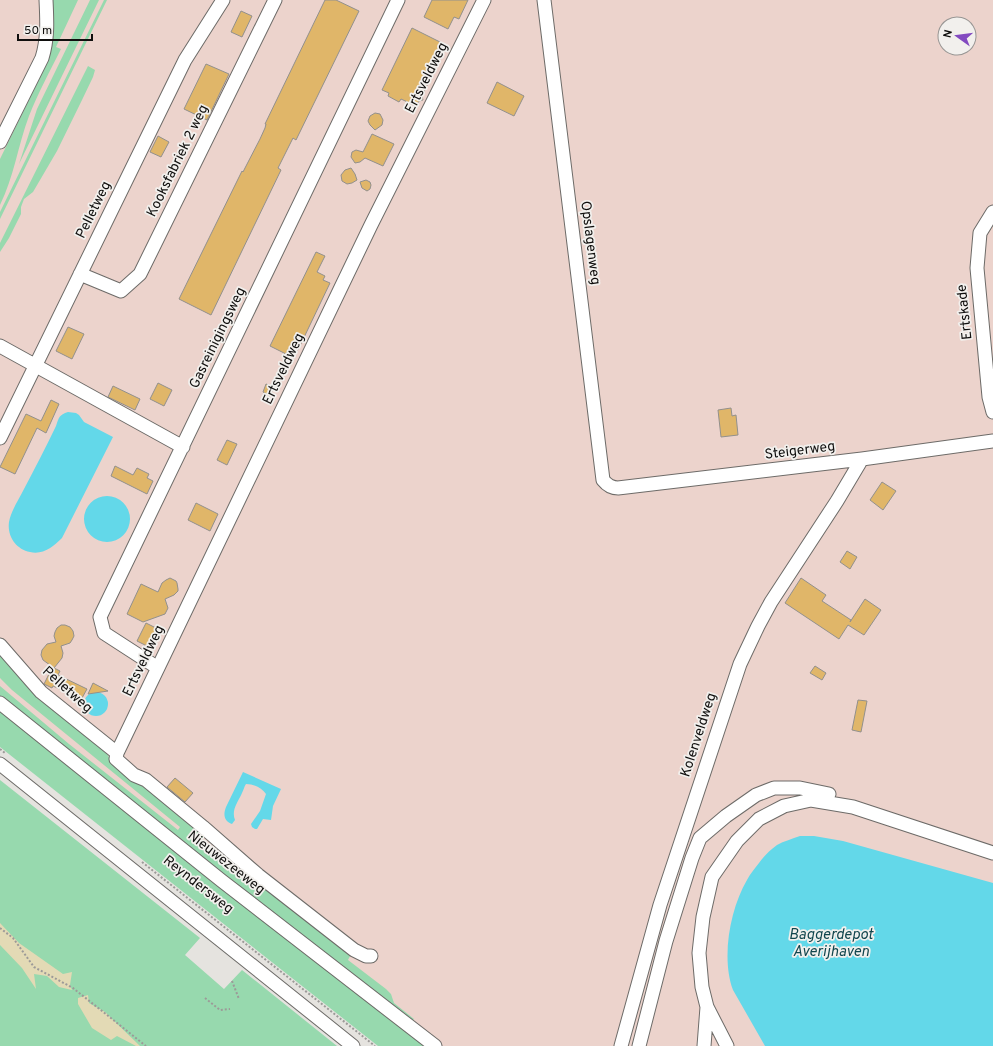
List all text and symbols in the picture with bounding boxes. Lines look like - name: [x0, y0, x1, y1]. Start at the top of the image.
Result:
- scale bar: [18, 16, 92, 42]
- north arrow: [937, 16, 977, 56]
- text: 50 m: [24, 23, 52, 39]
- text: N: [941, 28, 956, 39]
- street label: Ertsveldweg: [402, 40, 452, 116]
- street label: Kooksfabriek 2 weg: [143, 102, 213, 220]
- street label: Pelletweg: [73, 179, 115, 241]
- street label: Opslagenweg: [576, 200, 604, 286]
- street label: Ertskade: [954, 283, 976, 341]
- street label: Gasreinigingsweg: [186, 285, 250, 391]
- street label: Ertsveldweg: [259, 331, 309, 407]
- street label: Steigerweg: [764, 438, 836, 464]
- street label: Ertsveldweg: [119, 623, 169, 699]
- street label: Pelletweg: [38, 663, 96, 717]
- street label: Kolenveldweg: [677, 691, 721, 779]
- street label: Nieuwezeeweg: [184, 827, 268, 899]
- street label: Reyndersweg: [159, 852, 237, 918]
- water label: Baggerdepot Averijhaven: [789, 926, 874, 962]

